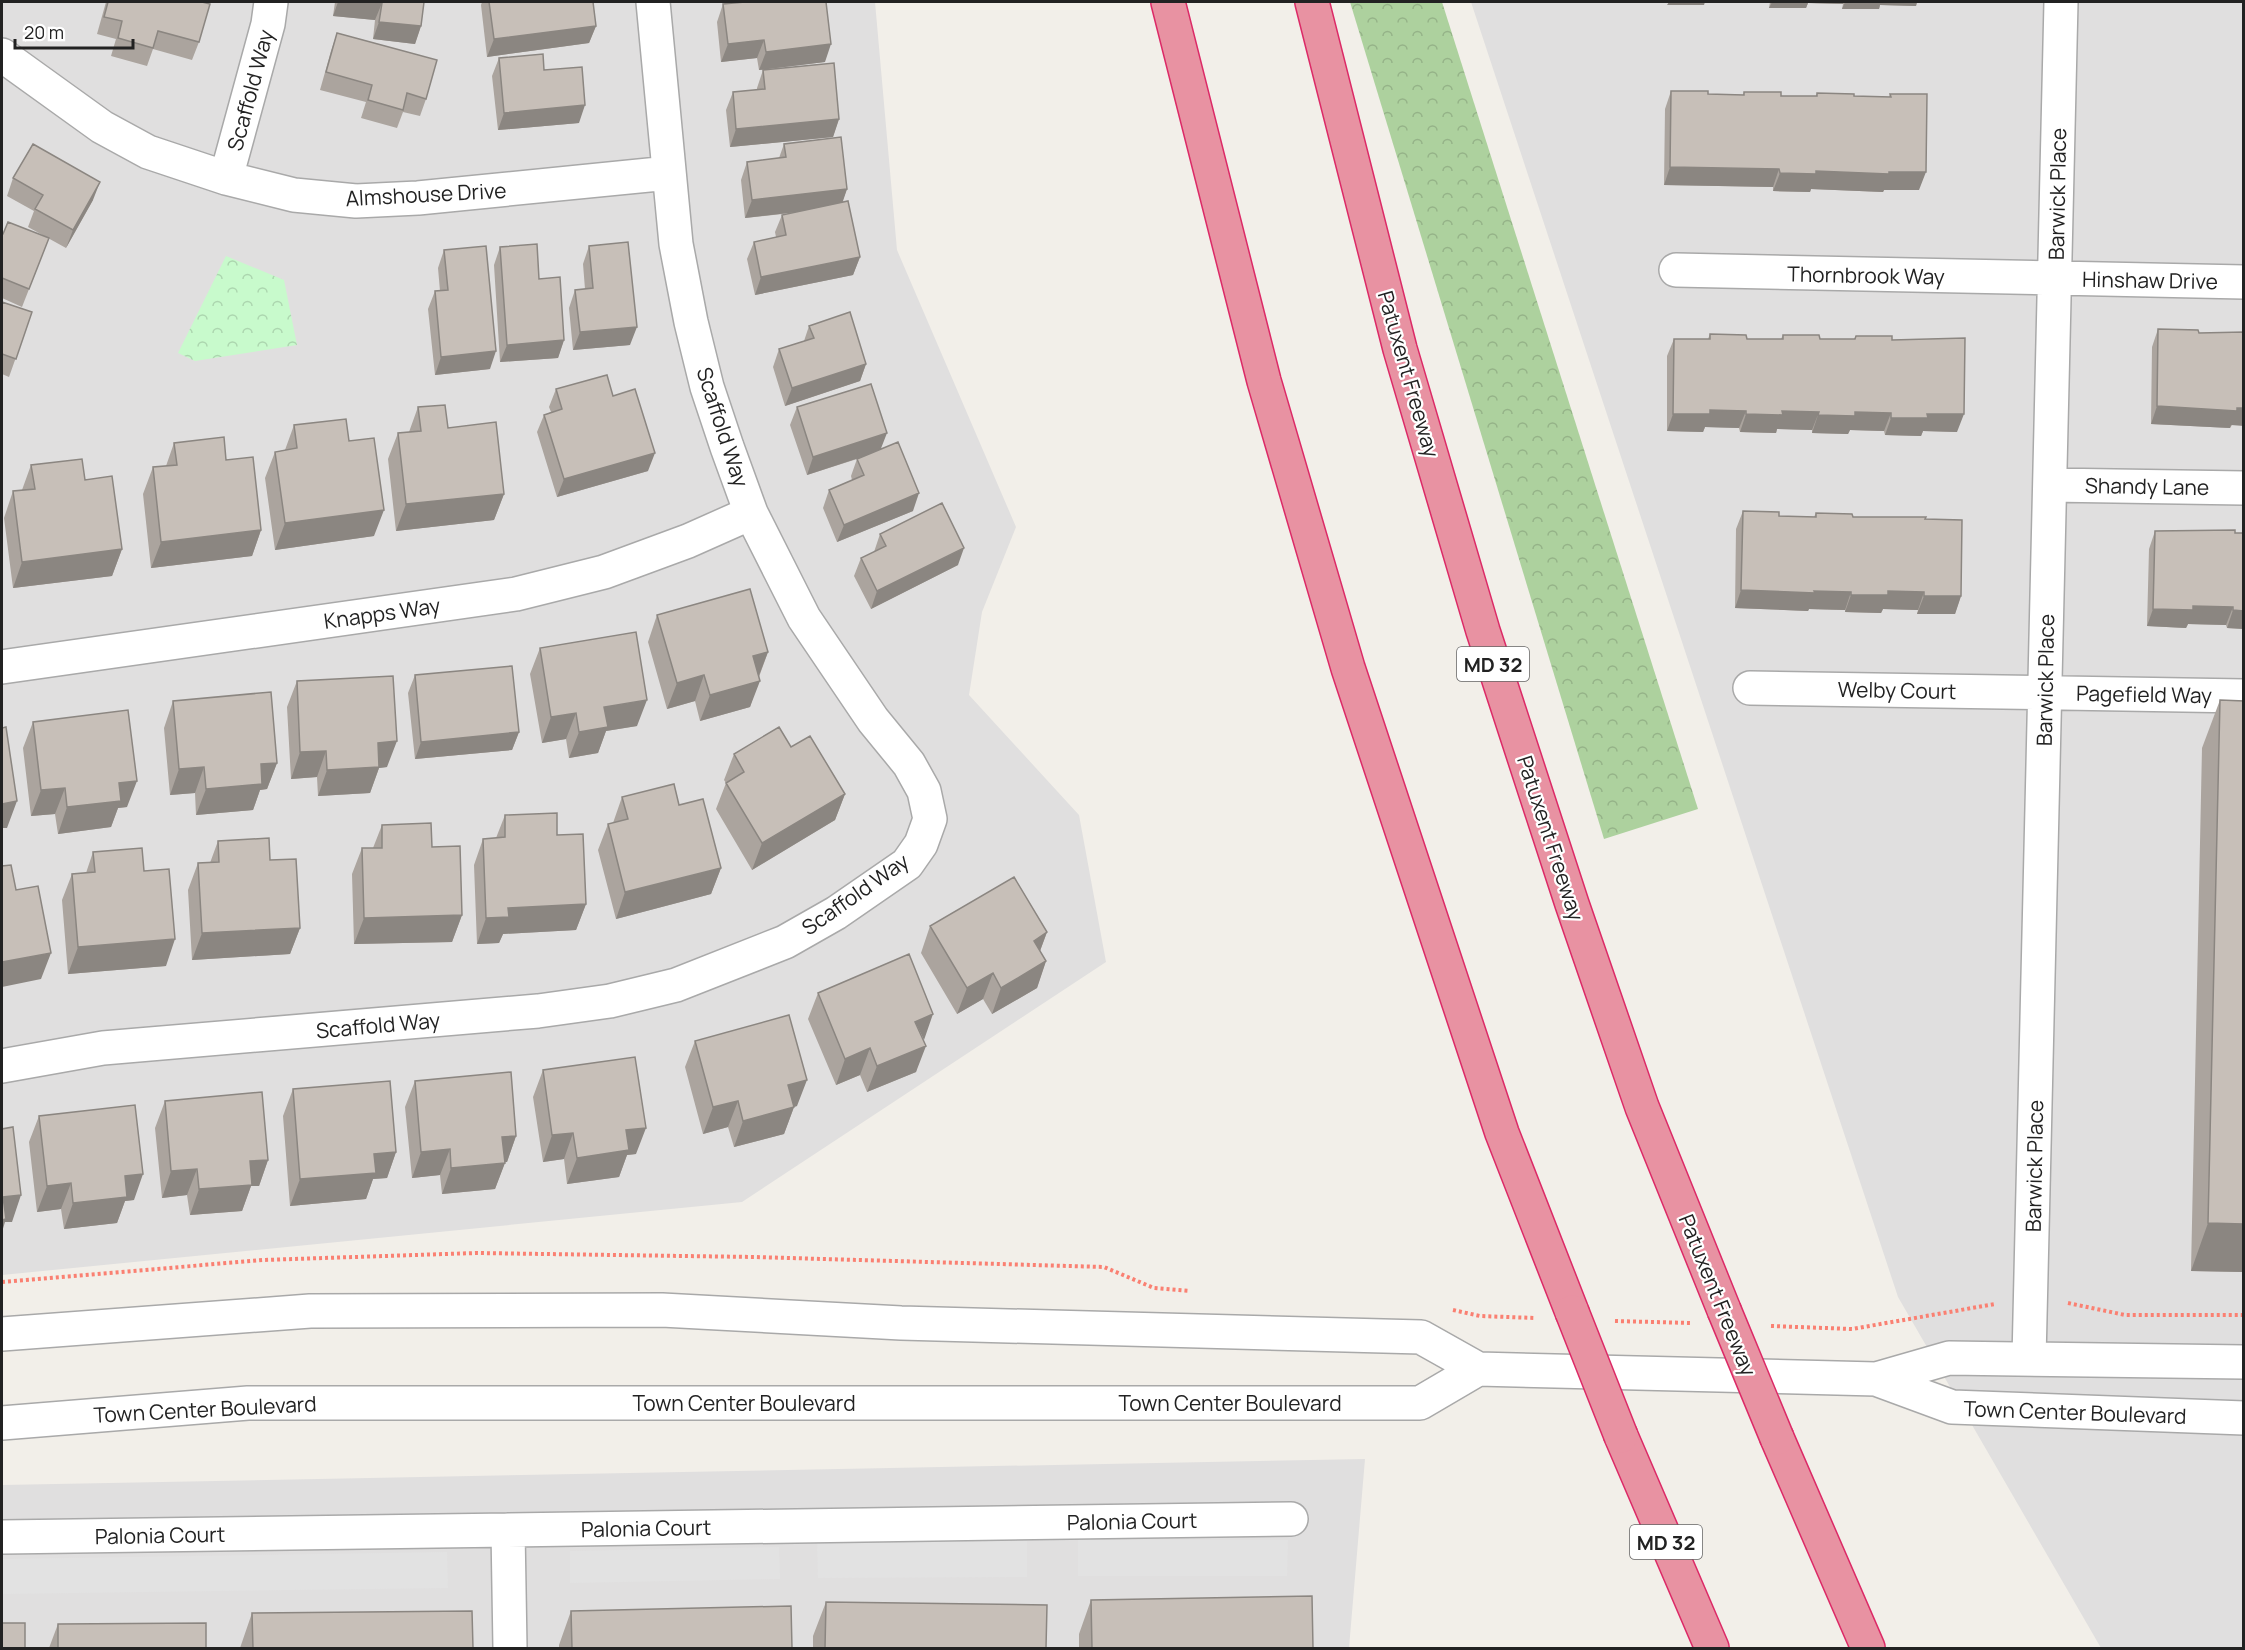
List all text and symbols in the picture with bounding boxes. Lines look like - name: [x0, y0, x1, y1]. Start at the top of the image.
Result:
- scale bar: [15, 12, 134, 50]
- text: 20 m: [24, 20, 64, 44]
- street label: Scaffold Way: [220, 26, 280, 154]
- street label: Barwick Place: [2042, 128, 2072, 260]
- street label: Almshouse Drive: [345, 176, 507, 212]
- street label: Thornbrook Way: [1787, 260, 1945, 290]
- street label: Hinshaw Drive: [2082, 265, 2218, 295]
- street label: Patuxent Freeway: [1372, 287, 1446, 461]
- street label: Scaffold Way: [690, 363, 756, 491]
- street label: Shandy Lane: [2085, 471, 2209, 501]
- street label: Knapps Way: [322, 591, 442, 635]
- street label: Barwick Place: [2030, 614, 2060, 746]
- road number: MD 32: [1457, 647, 1529, 681]
- street label: Welby Court: [1837, 675, 1957, 705]
- street label: Pagefield Way: [2076, 679, 2212, 709]
- street label: Patuxent Freeway: [1511, 752, 1591, 924]
- street label: Scaffold Way: [796, 847, 914, 941]
- street label: Scaffold Way: [315, 1006, 441, 1044]
- street label: Barwick Place: [2019, 1100, 2049, 1232]
- street label: Patuxent Freeway: [1673, 1210, 1763, 1380]
- street label: Town Center Boulevard: [93, 1389, 317, 1429]
- street label: Town Center Boulevard: [632, 1389, 856, 1417]
- street label: Town Center Boulevard: [1118, 1389, 1342, 1417]
- street label: Town Center Boulevard: [1963, 1394, 2187, 1430]
- street label: Palonia Court: [1067, 1506, 1197, 1536]
- street label: Palonia Court: [581, 1513, 711, 1543]
- street label: Palonia Court: [95, 1520, 225, 1550]
- road number: MD 32: [1630, 1525, 1702, 1559]

